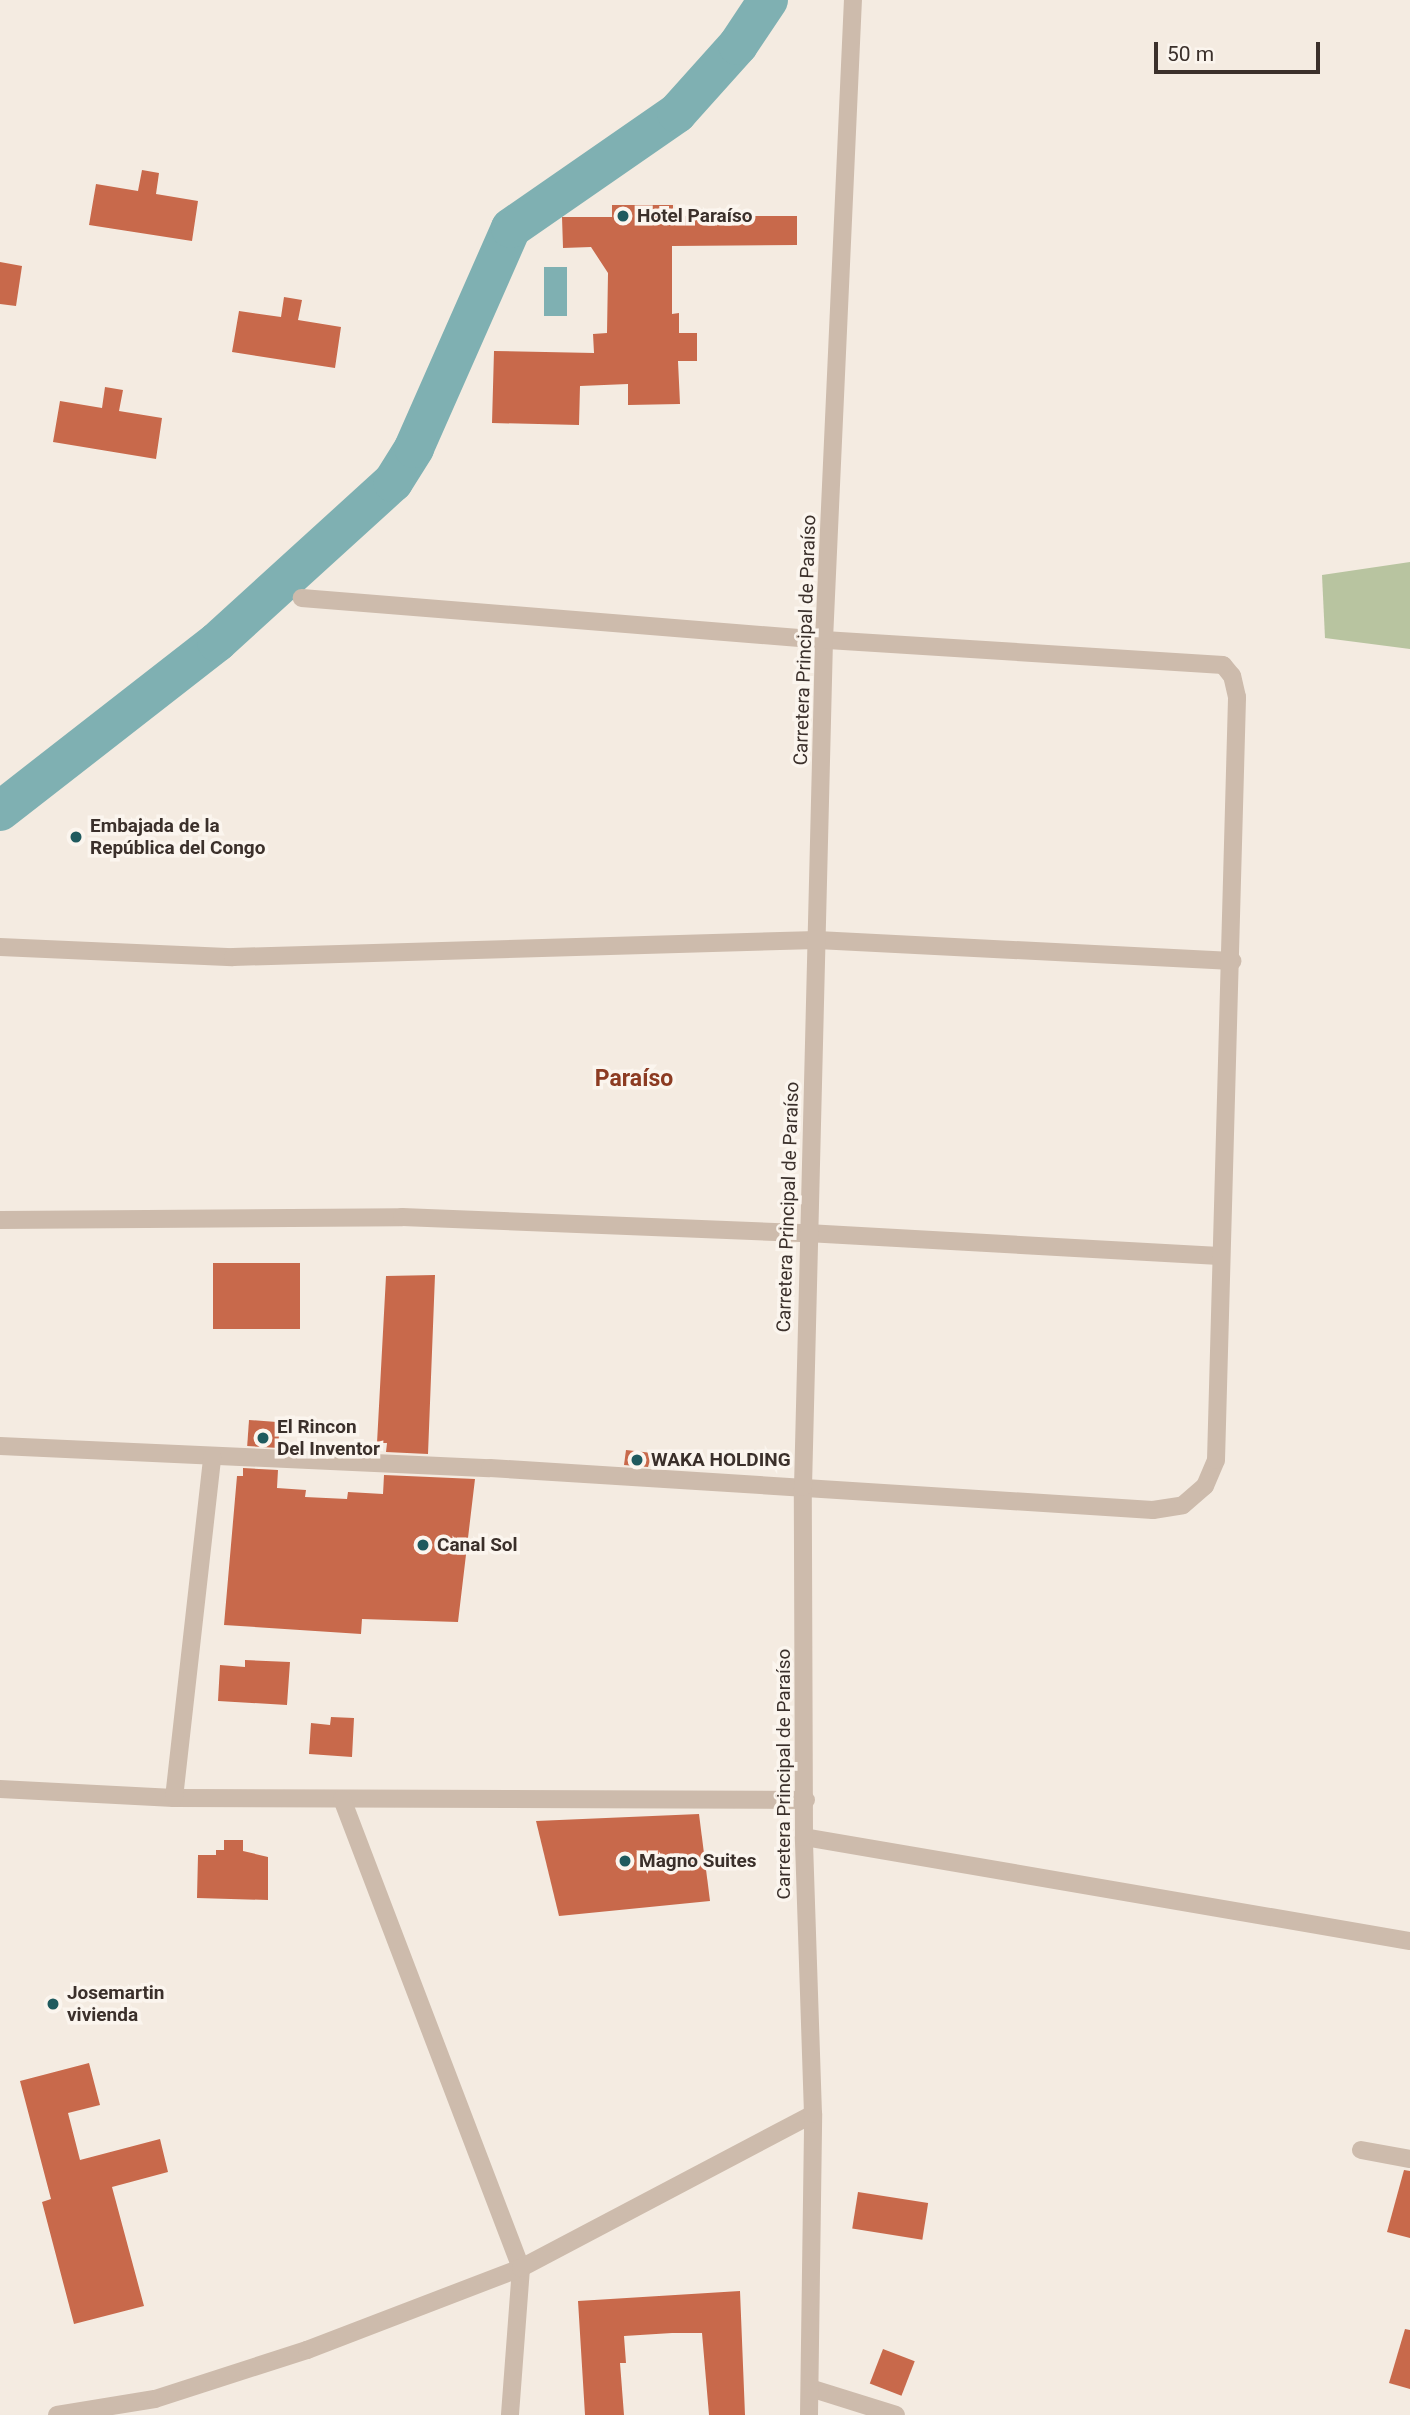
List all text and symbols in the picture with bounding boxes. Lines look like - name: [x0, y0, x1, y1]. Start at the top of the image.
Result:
- scale bar: [1158, 28, 1324, 72]
- text: 50 m: [1167, 42, 1214, 66]
- place label: Hotel Paraíso: [637, 205, 752, 227]
- marker: Hotel Paraíso: [615, 208, 631, 224]
- street label: Carretera Principal de Paraíso: [789, 514, 821, 766]
- place label: Embajada de la República del Congo: [90, 815, 265, 859]
- marker: Embajada de la República del Congo: [68, 829, 84, 845]
- district label: Paraíso: [595, 1065, 673, 1093]
- street label: Carretera Principal de Paraíso: [772, 1081, 804, 1333]
- place label: El Rincon Del Inventor: [277, 1416, 380, 1460]
- marker: El Rincon Del Inventor: [255, 1430, 271, 1446]
- place label: WAKA HOLDING: [651, 1449, 791, 1471]
- marker: WAKA HOLDING: [629, 1452, 645, 1468]
- place label: Canal Sol: [437, 1534, 518, 1556]
- marker: Canal Sol: [415, 1537, 431, 1553]
- street label: Carretera Principal de Paraíso: [773, 1649, 795, 1899]
- place label: Magno Suites: [639, 1850, 757, 1872]
- marker: Magno Suites: [617, 1853, 633, 1869]
- place label: Josemartin vivienda: [67, 1982, 165, 2026]
- marker: Josemartin vivienda: [45, 1996, 61, 2012]

